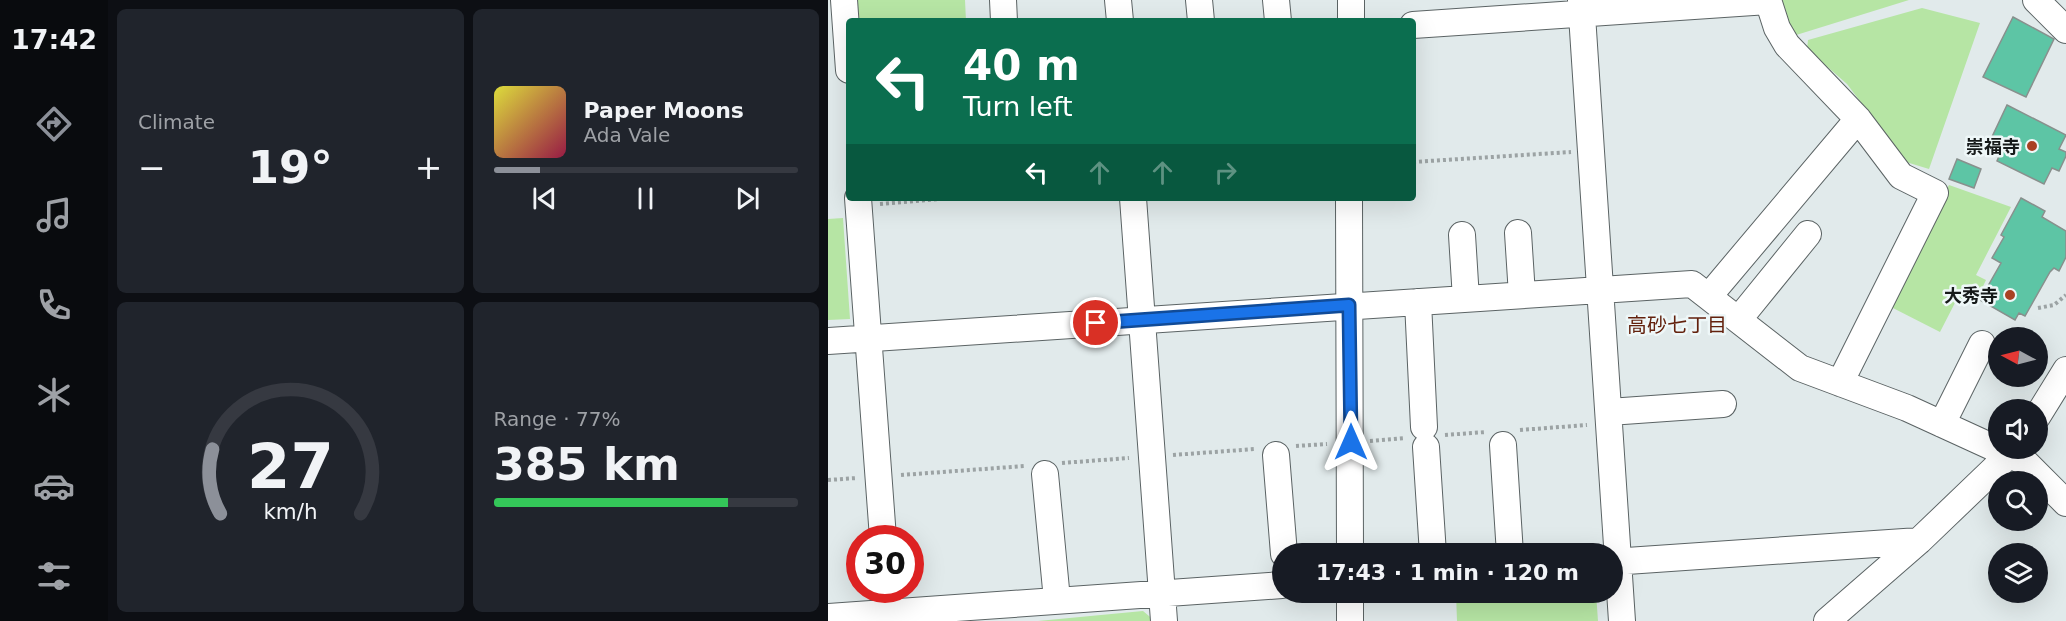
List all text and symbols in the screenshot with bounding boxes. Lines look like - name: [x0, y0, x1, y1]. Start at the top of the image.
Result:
- text: 17:42: [11, 24, 97, 55]
- text: 40 m: [963, 41, 1080, 90]
- icon: left: [864, 42, 942, 120]
- text: Turn left: [963, 91, 1073, 122]
- text: Paper Moons: [584, 98, 744, 123]
- icon: directions: [33, 103, 75, 145]
- text: Climate: [138, 110, 215, 134]
- text: Ada Vale: [584, 123, 670, 147]
- place label: 崇福寺: [1966, 136, 2020, 157]
- marker: 崇福寺: [2025, 139, 2039, 153]
- text: 19°: [248, 141, 333, 194]
- text: −: [138, 148, 166, 187]
- text: +: [415, 148, 443, 187]
- icon: left: [1020, 156, 1053, 189]
- icon: ahead: [1083, 156, 1116, 189]
- icon: ahead: [1146, 156, 1179, 189]
- icon: right: [1209, 156, 1242, 189]
- icon: previous: [528, 182, 561, 215]
- icon: pause: [629, 182, 662, 215]
- icon: next: [731, 182, 764, 215]
- icon: music: [33, 194, 75, 236]
- icon: phone: [33, 284, 75, 326]
- place label: 大秀寺: [1944, 285, 1998, 306]
- marker: 大秀寺: [2003, 288, 2017, 302]
- pin: [1070, 297, 1121, 348]
- icon: arrive: [1079, 306, 1112, 339]
- district label: 高砂七丁目: [1627, 313, 1727, 337]
- north arrow: [1988, 327, 2048, 387]
- map controls: [1988, 327, 2048, 603]
- icon: climate: [33, 374, 75, 416]
- button: sound: [1988, 399, 2048, 459]
- text: Range · 77%: [494, 407, 620, 431]
- position arrow: [1319, 410, 1383, 474]
- text: 27: [247, 430, 334, 503]
- text: 385 km: [494, 438, 680, 491]
- icon: car: [33, 465, 75, 507]
- button: search: [1988, 471, 2048, 531]
- text: km/h: [263, 499, 317, 524]
- speed limit sign: 30: [846, 525, 924, 603]
- button: layers: [1988, 543, 2048, 603]
- icon: filters: [33, 555, 75, 597]
- text: 17:43 · 1 min · 120 m: [1316, 560, 1579, 585]

